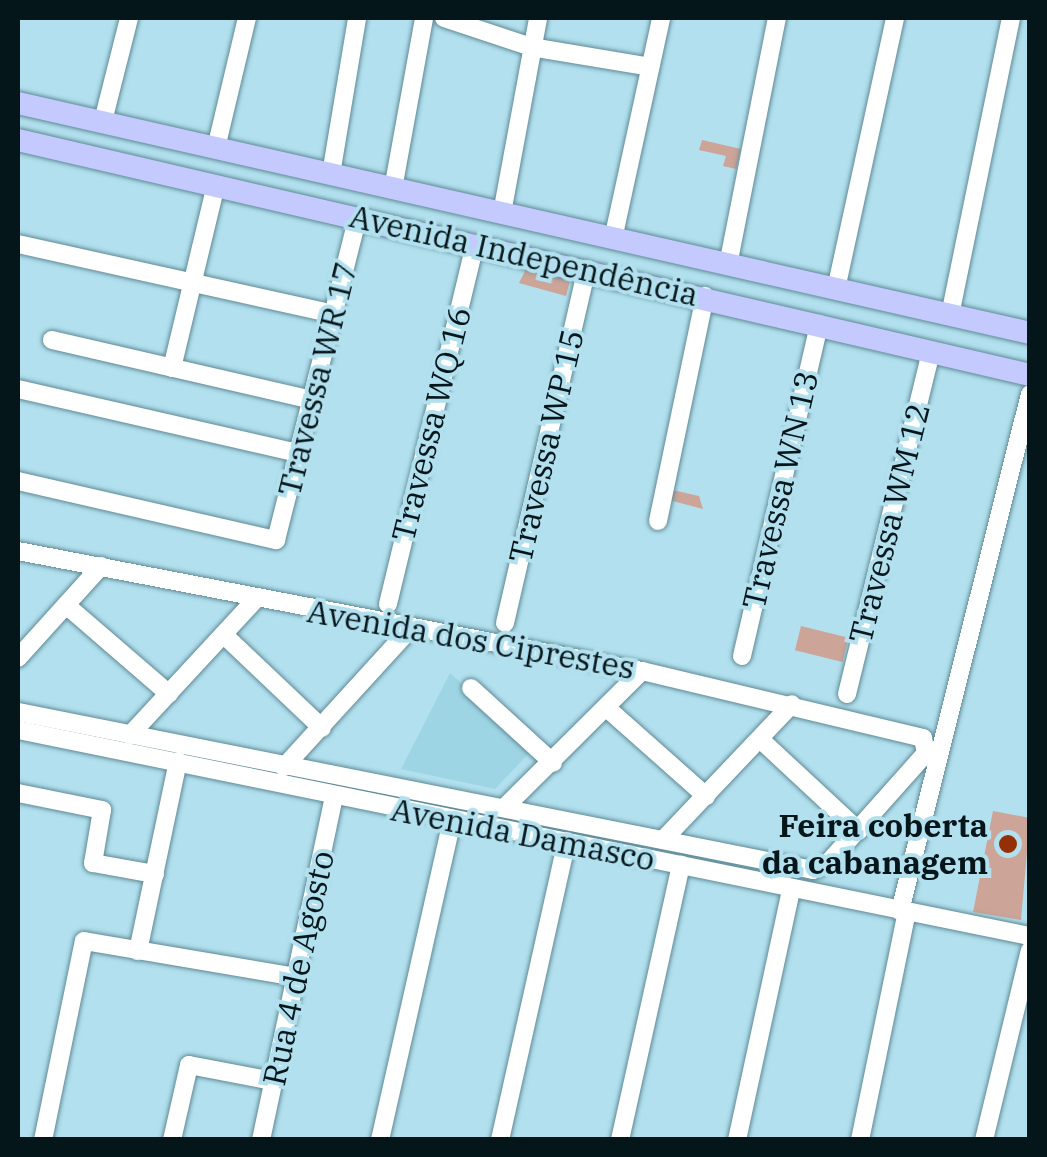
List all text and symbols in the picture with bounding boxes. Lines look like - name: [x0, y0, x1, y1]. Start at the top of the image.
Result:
- street label: Avenida Independência: [346, 196, 702, 314]
- street label: Travessa WR 17: [269, 258, 365, 500]
- street label: Travessa WQ 16: [383, 303, 479, 545]
- street label: Travessa WP 15: [500, 326, 592, 566]
- street label: Travessa WN 13: [734, 367, 826, 613]
- street label: Travessa WM 12: [841, 399, 937, 647]
- street label: Avenida dos Ciprestes: [304, 591, 638, 687]
- street label: Avenida Damasco: [388, 790, 658, 878]
- place label: Feira coberta da cabanagem: [762, 807, 988, 882]
- marker: Feira coberta da cabanagem: [997, 833, 1019, 855]
- street label: Rua 4 de Agosto: [254, 847, 342, 1089]

